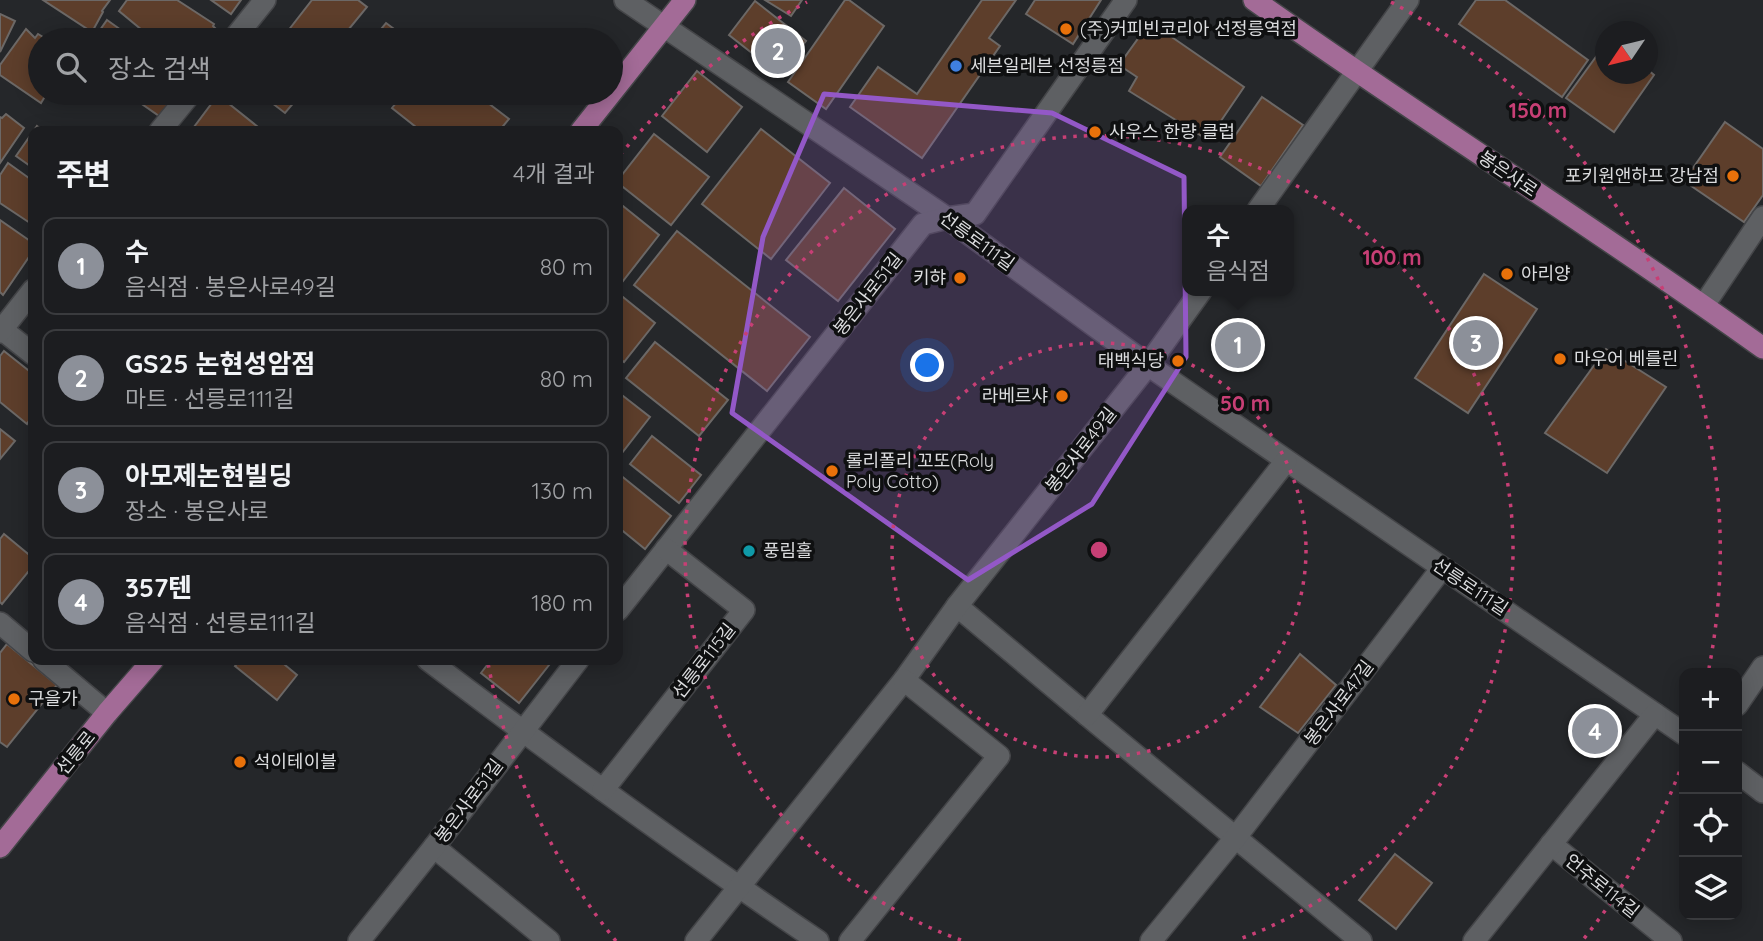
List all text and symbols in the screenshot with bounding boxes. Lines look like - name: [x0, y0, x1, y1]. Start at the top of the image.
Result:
- place label: (주)커피빈코리아 선정릉역점: [1080, 17, 1297, 40]
- marker: (주)커피빈코리아 선정릉역점: [1058, 21, 1074, 37]
- north arrow: [1595, 21, 1658, 84]
- pin: 2: [755, 25, 801, 77]
- search box: [28, 28, 623, 105]
- icon: search: [52, 48, 90, 86]
- text: 장소 검색: [108, 52, 211, 85]
- place label: 세븐일레븐 선정릉점: [970, 54, 1124, 77]
- marker: 세븐일레븐 선정릉점: [948, 58, 964, 74]
- text: 150 m: [1509, 97, 1567, 123]
- place label: 사우스 한량 클럽: [1109, 120, 1235, 143]
- marker: 사우스 한량 클럽: [1087, 124, 1103, 140]
- street label: 봉은사로: [1474, 146, 1542, 202]
- text: 주변: [56, 155, 111, 193]
- text: 4개 결과: [513, 159, 595, 188]
- place label: 포키원앤하프 강남점: [1565, 164, 1719, 187]
- marker: 포키원앤하프 강남점: [1725, 168, 1741, 184]
- popup: [1182, 205, 1294, 296]
- street label: 선릉로111길: [936, 206, 1019, 275]
- text: 수: [1206, 219, 1230, 252]
- text: 수: [125, 235, 149, 268]
- text: 100 m: [1362, 244, 1422, 270]
- street label: 봉은사로51길: [828, 247, 907, 340]
- text: 1: [77, 252, 85, 281]
- text: 80 m: [540, 252, 593, 281]
- text: 음식점: [1206, 256, 1270, 285]
- place label: 아리양: [1521, 262, 1571, 285]
- place label: 키햐: [913, 266, 946, 289]
- marker: 아리양: [1499, 266, 1515, 282]
- marker: 키햐: [952, 270, 968, 286]
- text: 음식점 · 봉은사로49길: [125, 272, 336, 301]
- pin: 3: [1453, 317, 1499, 369]
- pin: 1: [1215, 319, 1261, 371]
- text: GS25 논현성암점: [125, 347, 315, 380]
- place label: 마우어 베를린: [1574, 347, 1678, 370]
- your location: [910, 348, 944, 382]
- place label: 태백식당: [1098, 349, 1164, 372]
- marker: 마우어 베를린: [1552, 351, 1568, 367]
- marker: 태백식당: [1170, 353, 1186, 369]
- text: 2: [74, 364, 88, 393]
- text: 80 m: [540, 364, 593, 393]
- text: 마트 · 선릉로111길: [125, 384, 295, 413]
- place label: 라베르샤: [982, 384, 1048, 407]
- marker: 라베르샤: [1054, 388, 1070, 404]
- text: 50 m: [1220, 390, 1270, 416]
- street label: 봉은사로49길: [1040, 402, 1121, 497]
- place label: 롤리폴리 꼬또(Roly Poly Cotto): [846, 449, 994, 493]
- text: 아모제논현빌딩: [125, 459, 292, 492]
- marker: 롤리폴리 꼬또(Roly Poly Cotto): [824, 463, 840, 479]
- text: 3: [75, 476, 87, 505]
- text: 130 m: [531, 476, 593, 505]
- text: 장소 · 봉은사로: [125, 496, 269, 525]
- centre of rings: [1087, 538, 1111, 562]
- place label: 풍림홀: [763, 539, 813, 562]
- marker: 풍림홀: [741, 543, 757, 559]
- street label: 선릉로111길: [1428, 553, 1512, 620]
- text: 357텐: [125, 571, 192, 604]
- text: 4: [74, 588, 88, 617]
- text: 180 m: [531, 588, 593, 617]
- text: 음식점 · 선릉로111길: [125, 608, 316, 637]
- street label: 선릉로115길: [667, 618, 740, 703]
- street label: 봉은사로47길: [1299, 655, 1378, 750]
- map controls: [1679, 668, 1742, 920]
- button: +: [1679, 668, 1742, 731]
- place label: 구을가: [28, 687, 78, 710]
- marker: 구을가: [6, 691, 22, 707]
- pin: 4: [1572, 705, 1618, 757]
- street label: 선릉로: [51, 726, 100, 779]
- button: −: [1679, 731, 1742, 794]
- place label: 석이테이블: [254, 750, 337, 773]
- marker: 석이테이블: [232, 754, 248, 770]
- street label: 봉은사로51길: [430, 754, 508, 847]
- button: locate: [1679, 794, 1742, 857]
- street label: 언주로114길: [1561, 849, 1644, 922]
- button: layers: [1679, 857, 1742, 920]

